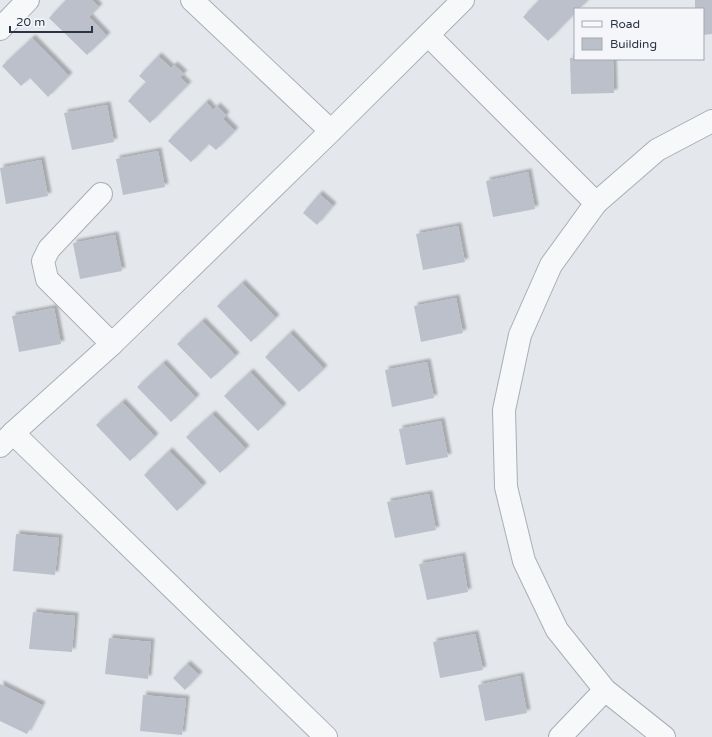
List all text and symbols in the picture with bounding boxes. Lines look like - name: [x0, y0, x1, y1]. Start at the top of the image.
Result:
- scale bar: [10, 8, 92, 34]
- legend: [574, 8, 704, 60]
- text: 20 m: [16, 15, 45, 29]
- text: Road: [610, 17, 640, 31]
- text: Building: [610, 37, 657, 51]

